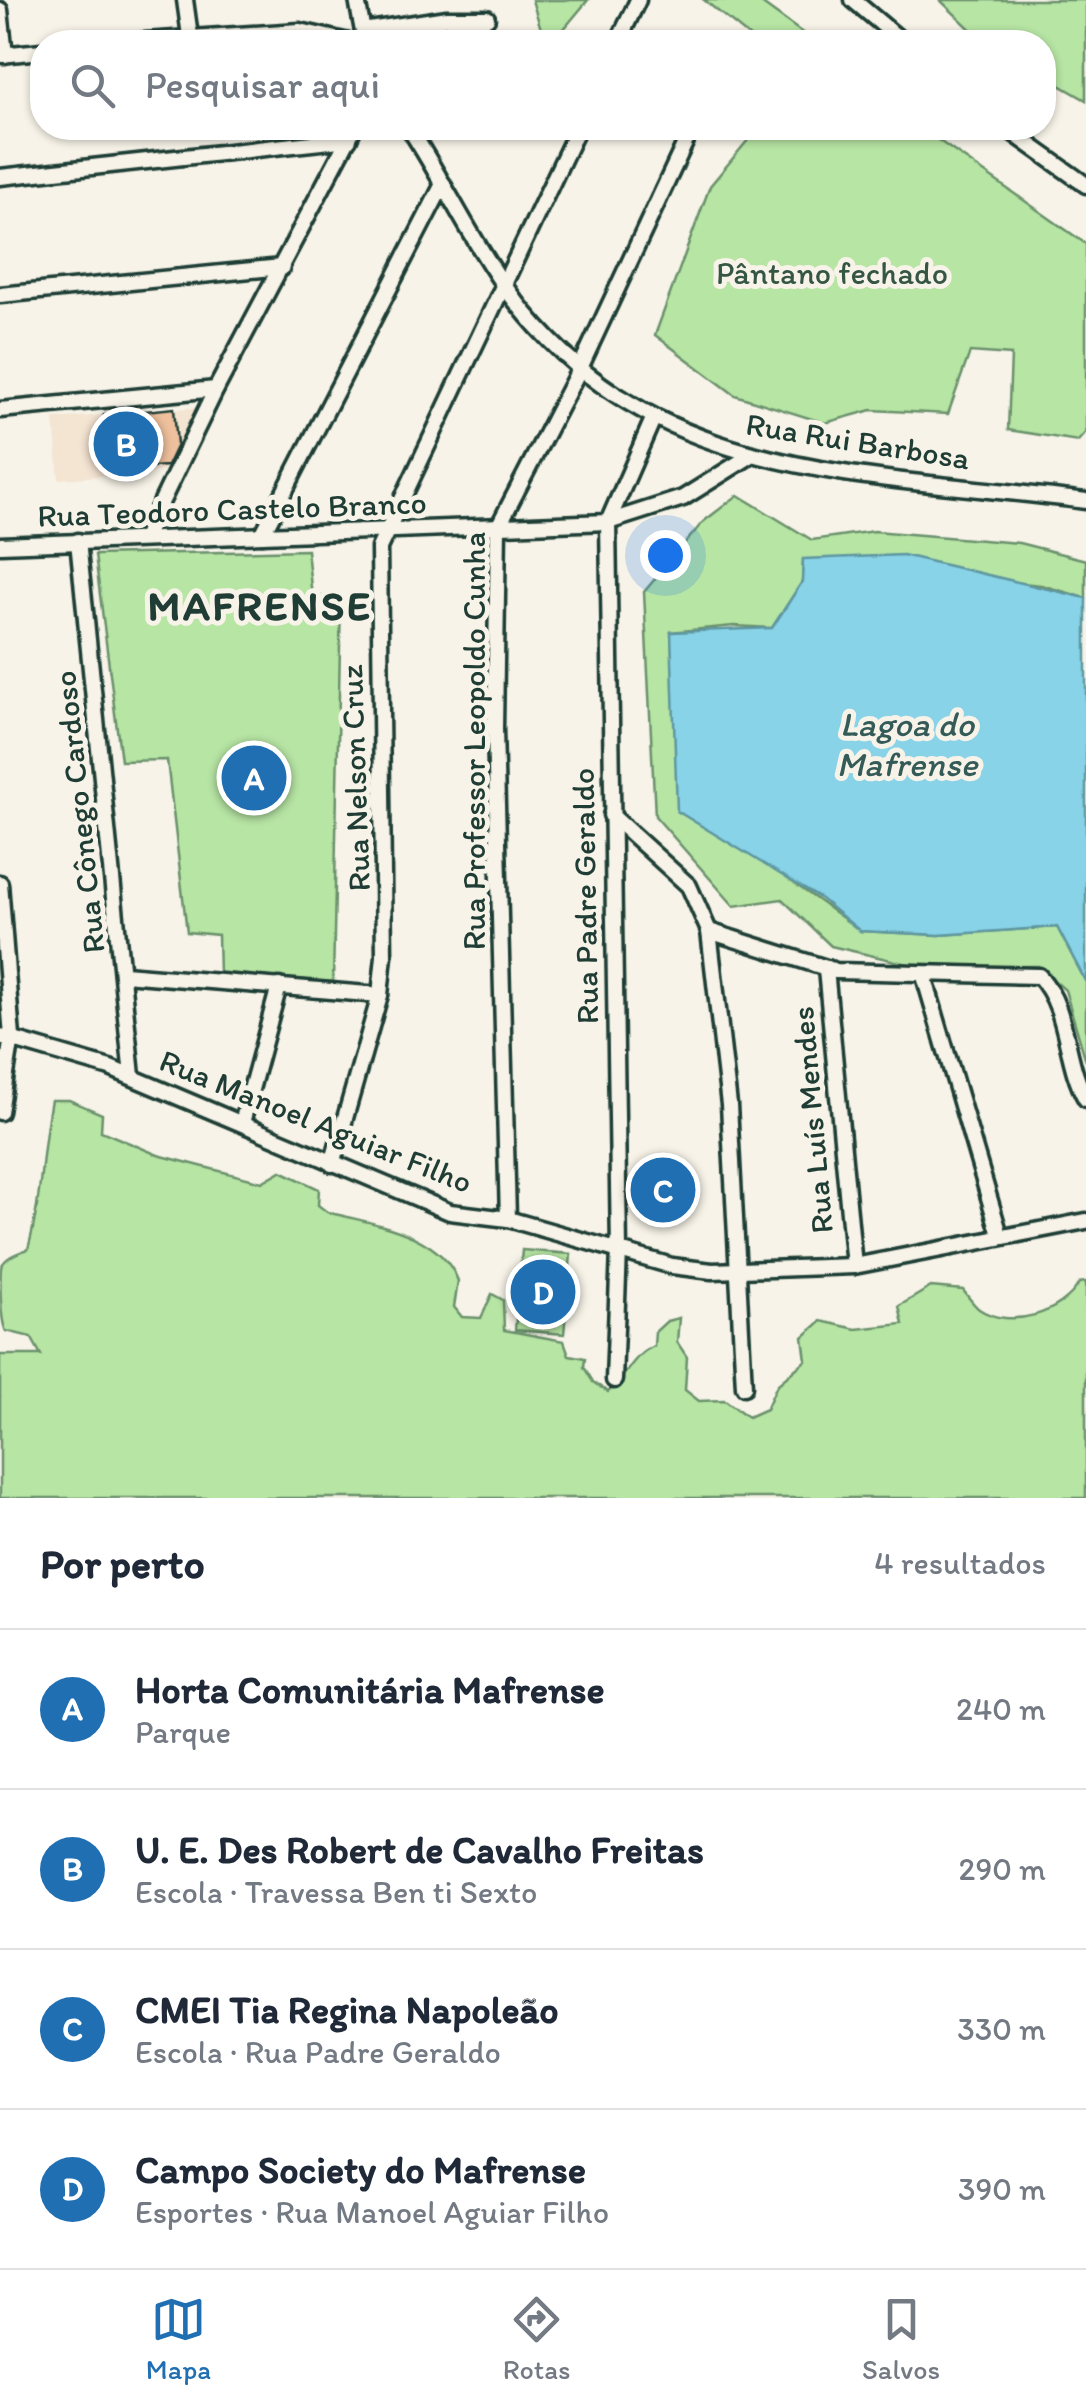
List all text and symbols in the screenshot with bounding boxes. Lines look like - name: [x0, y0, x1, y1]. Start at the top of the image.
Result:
- search box: [30, 30, 1056, 140]
- icon: search: [65, 58, 120, 113]
- text: Pesquisar aqui: [145, 62, 380, 108]
- park label: Pântano fechado: [716, 254, 948, 292]
- street label: Rua Rui Barbosa: [743, 405, 973, 478]
- pin: B: [94, 406, 158, 482]
- street label: Rua Teodoro Castelo Branco: [37, 483, 427, 535]
- your location: [640, 530, 691, 581]
- street label: Rua Professor Leopoldo Cunha: [455, 531, 493, 950]
- district label: MAFRENSE: [147, 580, 373, 631]
- street label: Rua Nelson Cruz: [332, 663, 378, 892]
- street label: Rua Cônego Cardoso: [45, 669, 113, 955]
- water label: Lagoa do Mafrense: [837, 703, 979, 785]
- pin: A: [222, 740, 286, 816]
- street label: Rua Padre Geraldo: [564, 768, 606, 1024]
- street label: Rua Luís Mendes: [783, 1005, 841, 1235]
- street label: Rua Manoel Aguiar Filho: [154, 1041, 478, 1201]
- pin: C: [630, 1152, 696, 1228]
- pin: D: [510, 1254, 576, 1330]
- text: Por perto: [40, 1538, 205, 1589]
- text: 4 resultados: [874, 1544, 1046, 1582]
- text: Horta Comunitária Mafrense: [135, 1667, 605, 1713]
- text: A: [62, 1690, 83, 1728]
- text: 240 m: [956, 1690, 1046, 1728]
- text: Parque: [135, 1713, 231, 1751]
- text: U. E. Des Robert de Cavalho Freitas: [135, 1827, 704, 1873]
- text: B: [62, 1850, 83, 1888]
- text: 290 m: [959, 1850, 1046, 1888]
- text: Escola · Travessa Ben ti Sexto: [135, 1873, 537, 1911]
- text: CMEI Tia Regina Napoleão: [135, 1987, 559, 2033]
- text: C: [62, 2010, 83, 2048]
- text: 330 m: [957, 2010, 1046, 2048]
- text: Escola · Rua Padre Geraldo: [135, 2033, 501, 2071]
- text: Campo Society do Mafrense: [135, 2147, 586, 2193]
- text: D: [62, 2170, 83, 2208]
- text: 390 m: [958, 2170, 1046, 2208]
- text: Esportes · Rua Manoel Aguiar Filho: [135, 2193, 609, 2231]
- tab: Mapa: [146, 2292, 211, 2386]
- tab: Rotas: [503, 2292, 570, 2386]
- tab: Salvos: [862, 2292, 940, 2386]

